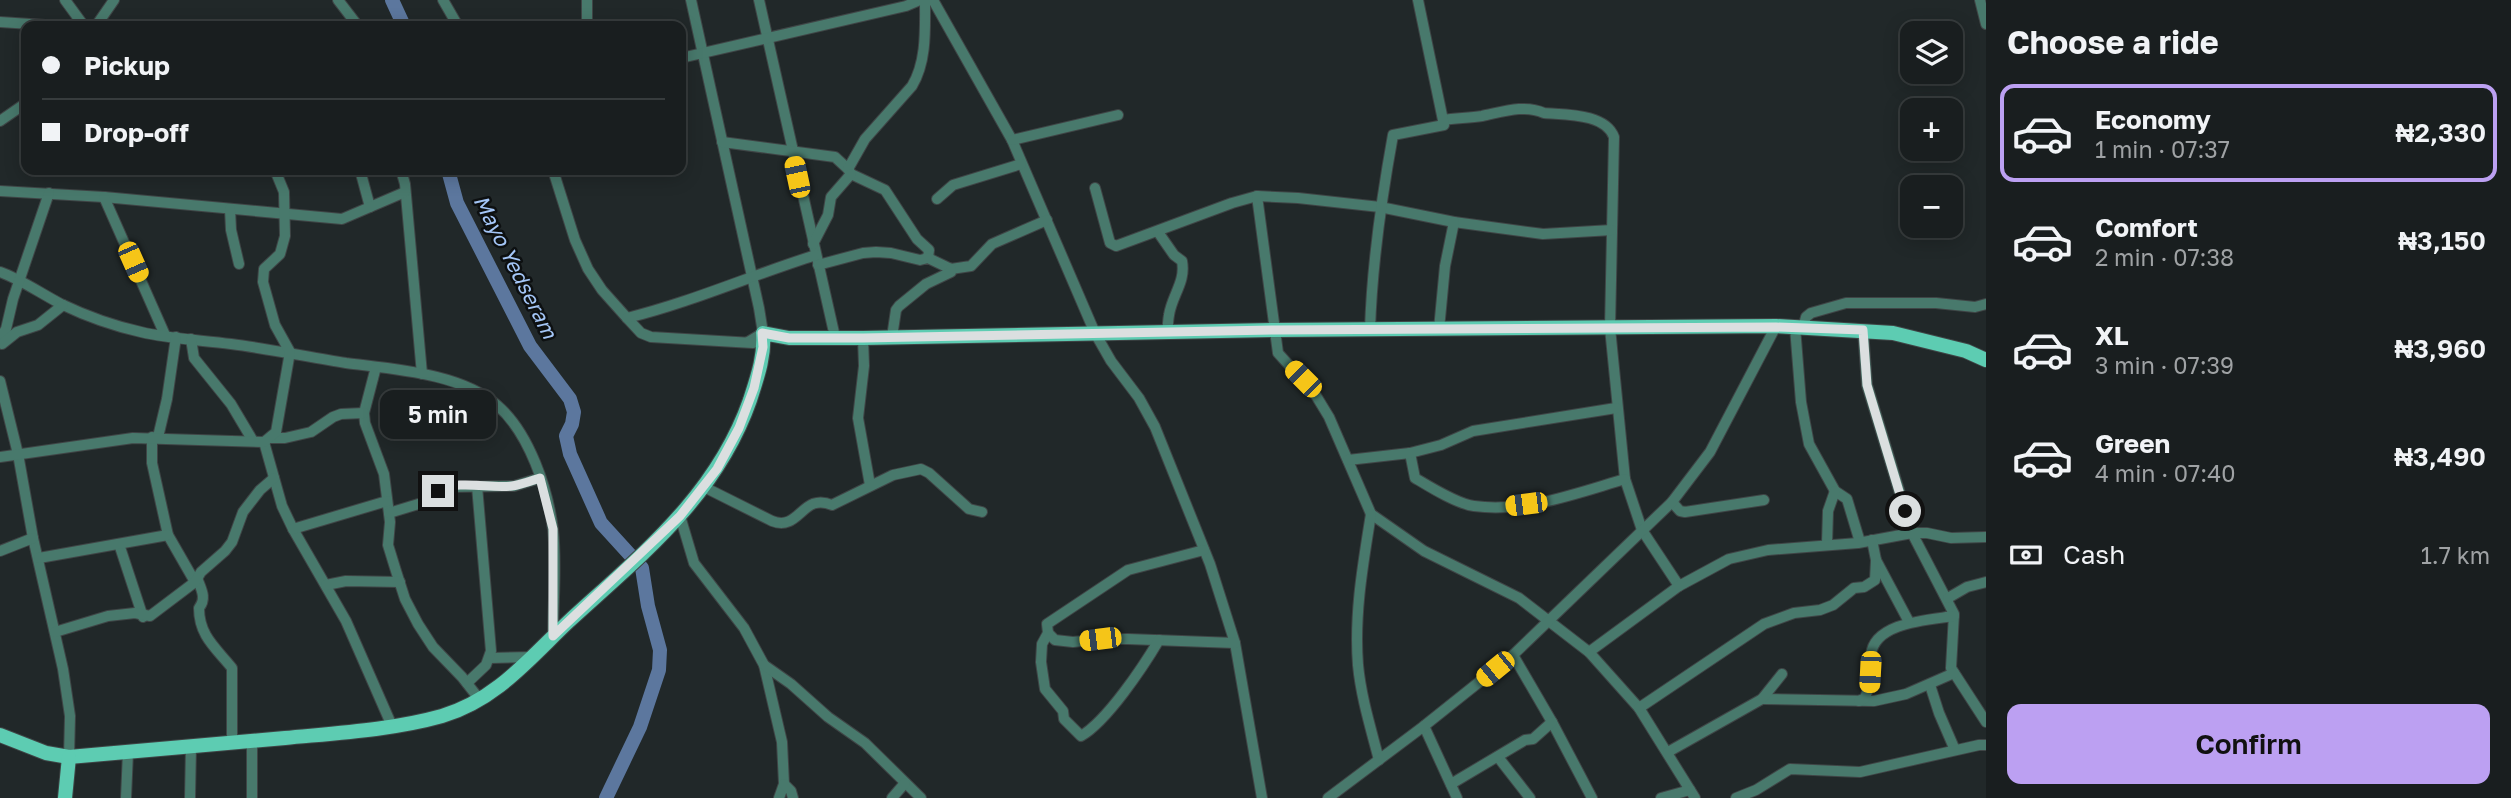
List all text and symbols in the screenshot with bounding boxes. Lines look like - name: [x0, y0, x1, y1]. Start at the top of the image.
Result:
- map controls: [1900, 21, 1963, 238]
- button: layers: [1900, 21, 1963, 84]
- text: Choose a ride: [2007, 23, 2219, 61]
- text: Pickup: [84, 50, 170, 81]
- button: +: [1900, 98, 1963, 161]
- icon: car: [2011, 102, 2074, 165]
- text: Economy: [2095, 104, 2211, 135]
- text: Drop-off: [84, 117, 189, 148]
- text: ₦2,330: [2396, 117, 2486, 148]
- text: 1 min · 07:37: [2095, 135, 2230, 163]
- car: [783, 154, 812, 200]
- button: −: [1900, 175, 1963, 238]
- water label: Mayo Yedseram: [469, 191, 564, 344]
- icon: car: [2011, 210, 2074, 273]
- text: Comfort: [2095, 212, 2198, 243]
- text: ₦3,150: [2398, 225, 2486, 256]
- car: [115, 239, 152, 285]
- text: 2 min · 07:38: [2095, 243, 2234, 271]
- icon: car: [2011, 318, 2074, 381]
- text: XL: [2095, 320, 2129, 351]
- text: ₦3,960: [2394, 333, 2486, 364]
- text: 3 min · 07:39: [2095, 351, 2234, 379]
- car: [1281, 357, 1326, 401]
- callout: 5 min: [380, 390, 496, 438]
- text: 5 min: [408, 400, 468, 428]
- icon: car: [2011, 426, 2074, 489]
- text: Green: [2095, 428, 2170, 459]
- text: ₦3,490: [2394, 441, 2486, 472]
- text: 4 min · 07:40: [2095, 459, 2235, 487]
- route end: [422, 475, 454, 507]
- car: [1504, 491, 1549, 517]
- route start: [1889, 495, 1921, 527]
- icon: cash: [2007, 536, 2045, 574]
- text: Cash: [2063, 539, 2125, 570]
- text: 1.7 km: [2421, 541, 2490, 569]
- car: [1078, 626, 1123, 652]
- car: [1473, 648, 1518, 690]
- car: [1859, 650, 1882, 694]
- button: Confirm: [2007, 704, 2490, 784]

